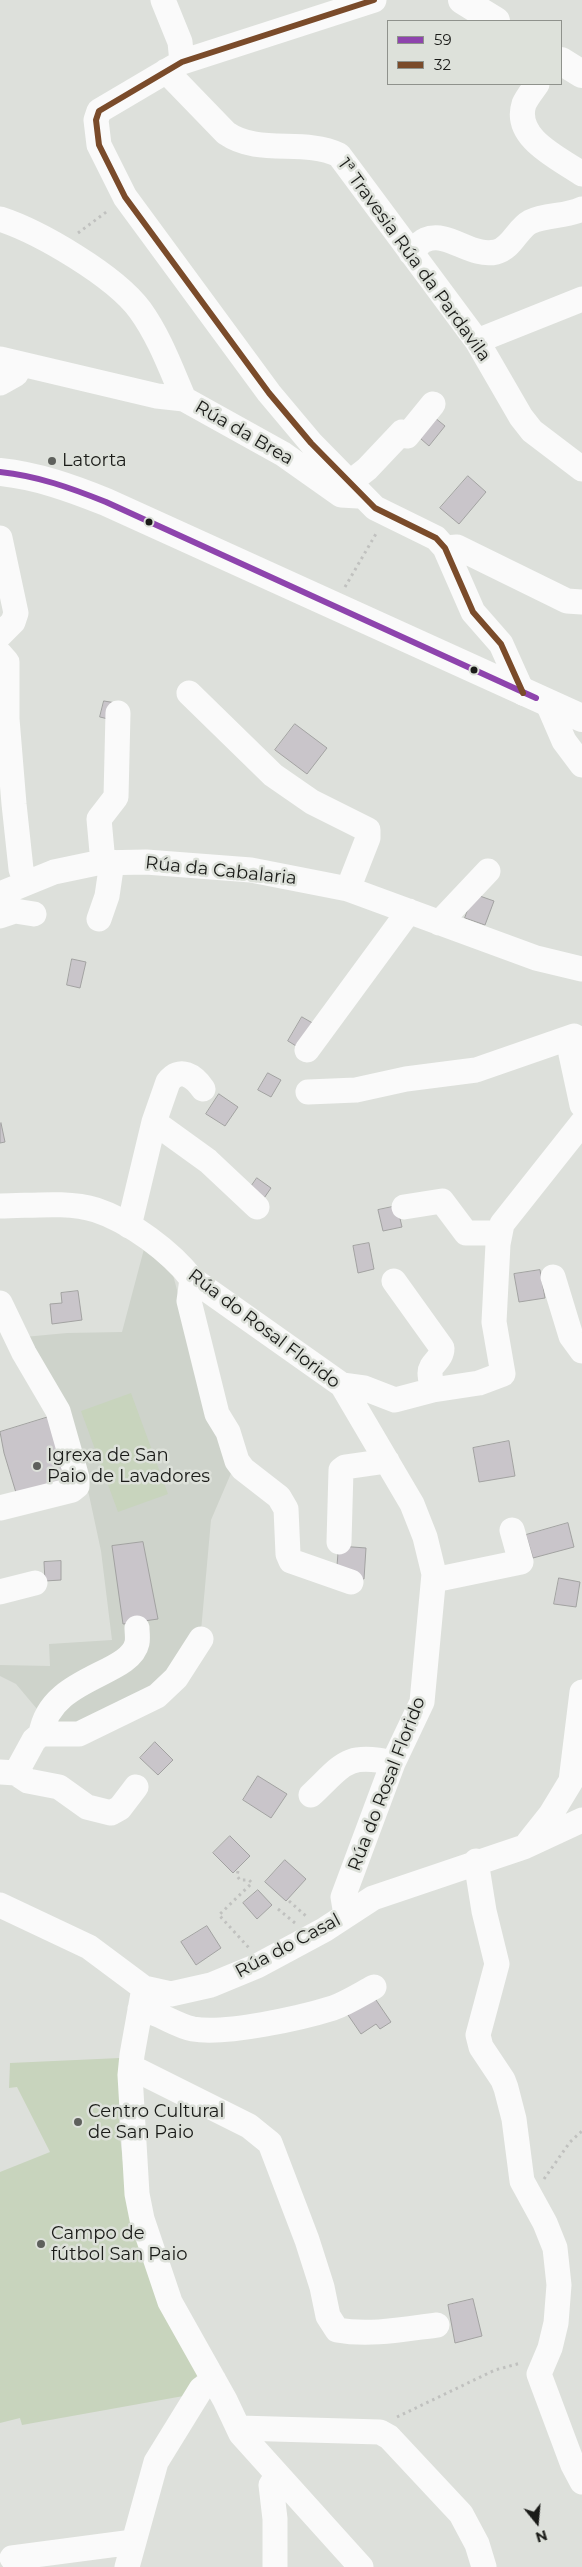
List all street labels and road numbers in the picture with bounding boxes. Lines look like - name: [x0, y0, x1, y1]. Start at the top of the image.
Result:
- street label: 1ª Travesia Rúa da Pardavila: [333, 154, 495, 366]
- street label: Rúa da Brea: [191, 396, 297, 470]
- street label: Rúa da Cabalaria: [144, 852, 298, 890]
- street label: Rúa do Rosal Florido: [184, 1265, 344, 1393]
- street label: Rúa do Rosal Florido: [344, 1694, 430, 1874]
- street label: Rúa do Casal: [232, 1909, 344, 1983]

